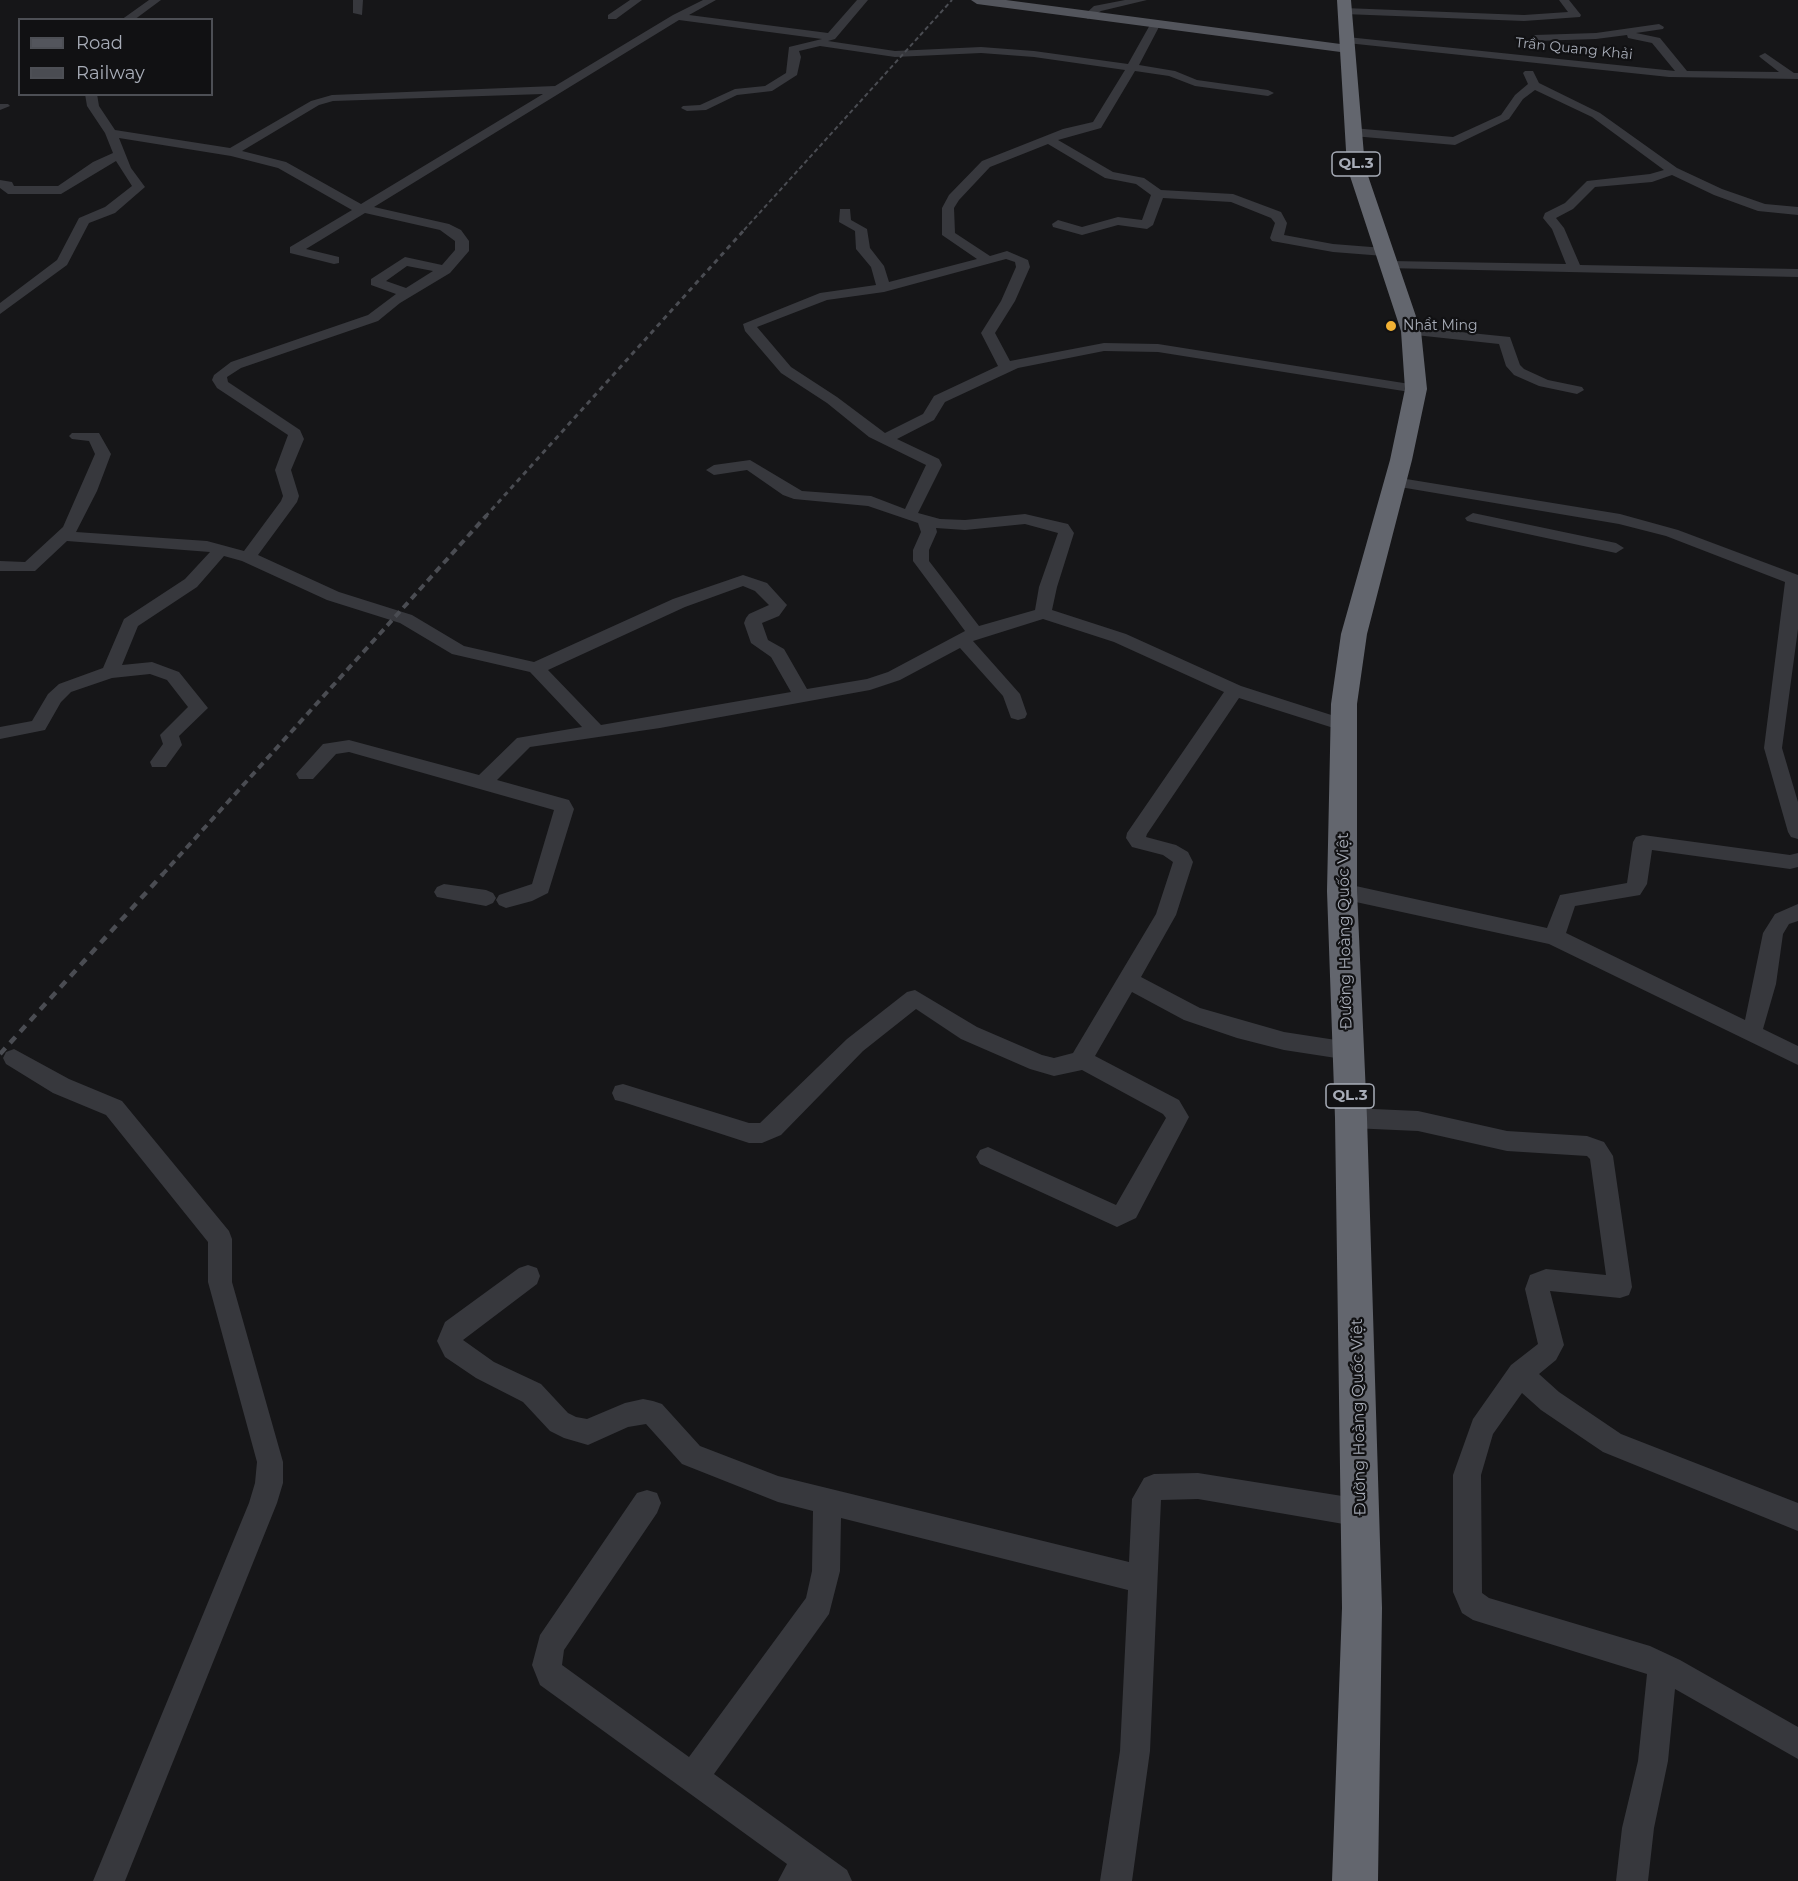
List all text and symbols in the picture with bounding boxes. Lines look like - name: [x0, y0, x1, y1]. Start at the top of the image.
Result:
- legend: [18, 18, 213, 96]
- text: Road: [76, 32, 123, 54]
- street label: Trần Quang Khải: [1515, 34, 1633, 64]
- text: Railway: [76, 62, 145, 84]
- road number: QL.3: [1332, 152, 1380, 176]
- place label: Nhẩt Ming: [1403, 318, 1478, 334]
- marker: Nhẩt Ming: [1384, 319, 1398, 333]
- street label: Đường Hoàng Quốc Việt: [1334, 832, 1356, 1030]
- road number: QL.3: [1326, 1084, 1374, 1108]
- street label: Đường Hoàng Quốc Việt: [1348, 1318, 1370, 1516]

